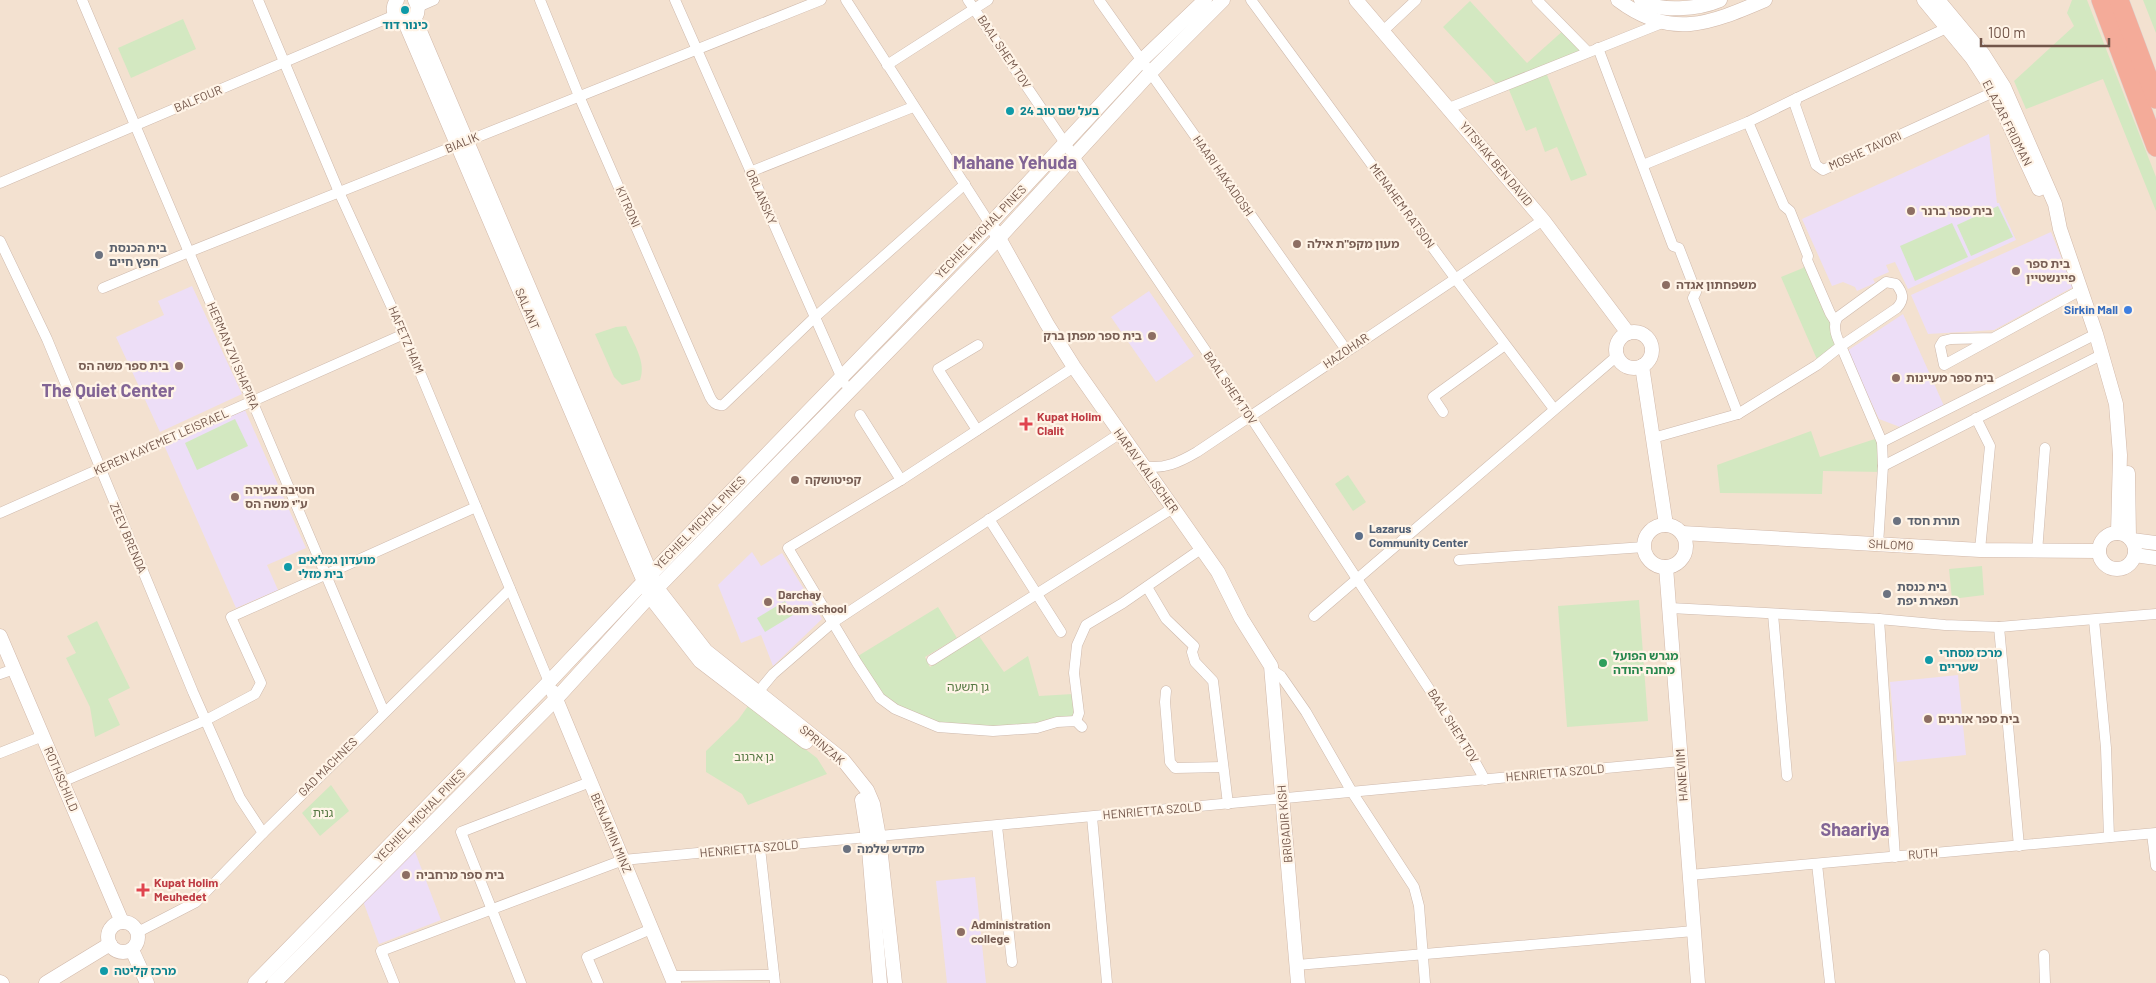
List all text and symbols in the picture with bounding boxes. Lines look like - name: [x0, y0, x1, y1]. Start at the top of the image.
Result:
- marker: כינור דוד: [399, 4, 411, 16]
- street label: BAAL SHEM TOV: [975, 12, 1034, 91]
- scale bar: [1981, 15, 2108, 47]
- place label: כינור דוד: [382, 17, 428, 31]
- text: 100 m: [1988, 23, 2026, 41]
- street label: ELAZAR FRIDMAN: [1980, 77, 2036, 168]
- street label: BALFOUR: [172, 82, 224, 114]
- place label: בעל שם טוב 24: [1020, 103, 1099, 117]
- marker: בעל שם טוב 24: [1004, 105, 1016, 117]
- street label: YITSHAK BEN DAVID: [1458, 118, 1536, 208]
- street label: MOSHE TAVORI: [1826, 128, 1903, 172]
- street label: BIALIK: [443, 129, 481, 155]
- street label: HAARI HAKADOSH: [1191, 132, 1257, 218]
- district label: Mahane Yehuda: [953, 151, 1077, 173]
- street label: MENAHEM RATSON: [1367, 160, 1438, 250]
- street label: ORLANSKY: [744, 167, 780, 226]
- street label: YECHIEL MICHAL PINES: [932, 182, 1029, 281]
- street label: KITRONI: [614, 184, 644, 229]
- place label: בית ספר ברנר: [1921, 203, 1992, 217]
- marker: בית ספר ברנר: [1905, 205, 1917, 217]
- place label: מעון מקפ"ת אילה: [1307, 236, 1400, 250]
- marker: מעון מקפ"ת אילה: [1291, 238, 1303, 250]
- place label: בית הכנסת חפץ חיים: [109, 240, 167, 268]
- marker: בית הכנסת חפץ חיים: [93, 249, 105, 261]
- place label: בית ספר פיינשטיין: [2026, 256, 2076, 284]
- marker: בית ספר פיינשטיין: [2010, 265, 2022, 277]
- place label: משפחתון אגדה: [1676, 277, 1757, 291]
- marker: משפחתון אגדה: [1660, 279, 1672, 291]
- street label: SALANT: [513, 286, 543, 332]
- street label: HERMAN ZVI SHAPIRA: [205, 300, 263, 412]
- place label: Sirkin Mall: [2064, 302, 2118, 316]
- street label: HAFETZ HAIM: [386, 304, 427, 375]
- marker: Sirkin Mall: [2122, 304, 2134, 316]
- place label: בית ספר מפתן ברק: [1043, 328, 1142, 342]
- marker: בית ספר מפתן ברק: [1146, 330, 1158, 342]
- street label: HAZOHAR: [1320, 330, 1371, 371]
- street label: BAAL SHEM TOV: [1201, 348, 1260, 427]
- place label: בית ספר משה הס: [78, 358, 169, 372]
- marker: בית ספר משה הס: [173, 360, 185, 372]
- place label: בית ספר מעיינות: [1906, 370, 1994, 384]
- marker: בית ספר מעיינות: [1890, 372, 1902, 384]
- district label: The Quiet Center: [42, 379, 175, 401]
- street label: KEREN KAYEMET LEISRAEL: [91, 405, 230, 477]
- place label: Kupat Holim Clalit: [1037, 409, 1101, 437]
- marker: Kupat Holim Clalit: [1019, 417, 1033, 431]
- street label: HARAV KALISCHER: [1112, 426, 1182, 515]
- place label: קפיטושקה: [805, 472, 862, 486]
- street label: YECHIEL MICHAL PINES: [651, 473, 748, 572]
- marker: קפיטושקה: [789, 474, 801, 486]
- place label: חטיבה צעירה ע"י משה הס: [245, 482, 315, 510]
- marker: חטיבה צעירה ע"י משה הס: [229, 491, 241, 503]
- street label: ZEEV BRENDA: [108, 500, 150, 575]
- place label: תורת חסד: [1907, 513, 1960, 527]
- marker: תורת חסד: [1891, 515, 1903, 527]
- place label: Lazarus Community Center: [1369, 521, 1469, 549]
- marker: Lazarus Community Center: [1353, 530, 1365, 542]
- street label: SHLOMO: [1868, 536, 1914, 552]
- place label: מועדון גמלאים בית מזלי: [298, 552, 376, 580]
- marker: מועדון גמלאים בית מזלי: [282, 561, 294, 573]
- place label: בית כנסת תפארת יפת: [1897, 579, 1958, 607]
- place label: Darchay Noam school: [778, 587, 847, 615]
- marker: בית כנסת תפארת יפת: [1881, 588, 1893, 600]
- marker: Darchay Noam school: [762, 596, 774, 608]
- place label: מרכז מסחרי שעריים: [1939, 645, 2003, 673]
- place label: מגרש הפועל מחנה יהודה: [1613, 648, 1679, 676]
- marker: מרכז מסחרי שעריים: [1923, 654, 1935, 666]
- marker: מגרש הפועל מחנה יהודה: [1597, 657, 1609, 669]
- park label: גן תשעה: [947, 679, 990, 693]
- street label: BAAL SHEM TOV: [1425, 686, 1482, 765]
- place label: בית ספר אורנים: [1938, 711, 2020, 725]
- marker: בית ספר אורנים: [1922, 713, 1934, 725]
- street label: SPRINZAK: [798, 722, 848, 767]
- street label: GAD MACHNES: [295, 734, 360, 799]
- street label: ROTHSCHILD: [42, 744, 82, 813]
- street label: HANEVIIM: [1672, 748, 1690, 802]
- park label: גן ארגוב: [734, 749, 774, 763]
- street label: HENRIETTA SZOLD: [1505, 761, 1605, 783]
- street label: YECHIEL MICHAL PINES: [371, 766, 468, 865]
- street label: BRIGADIR KISH: [1274, 785, 1294, 864]
- street label: BENJAMIN MINZ: [589, 790, 635, 875]
- street label: HENRIETTA SZOLD: [1102, 799, 1202, 821]
- park label: גנית: [313, 805, 334, 819]
- district label: Shaariya: [1820, 818, 1890, 840]
- street label: HENRIETTA SZOLD: [699, 837, 799, 859]
- place label: מקדש שלמה: [857, 841, 925, 855]
- marker: מקדש שלמה: [841, 843, 853, 855]
- street label: RUTH: [1907, 845, 1938, 861]
- place label: בית ספר מרחביה: [416, 867, 504, 881]
- marker: בית ספר מרחביה: [400, 869, 412, 881]
- place label: Kupat Holim Meuhedet: [154, 875, 218, 903]
- marker: Kupat Holim Meuhedet: [136, 883, 150, 897]
- place label: Administration college: [971, 917, 1051, 945]
- marker: Administration college: [955, 926, 967, 938]
- place label: מרכז קליטה: [114, 963, 177, 977]
- marker: מרכז קליטה: [98, 965, 110, 977]

